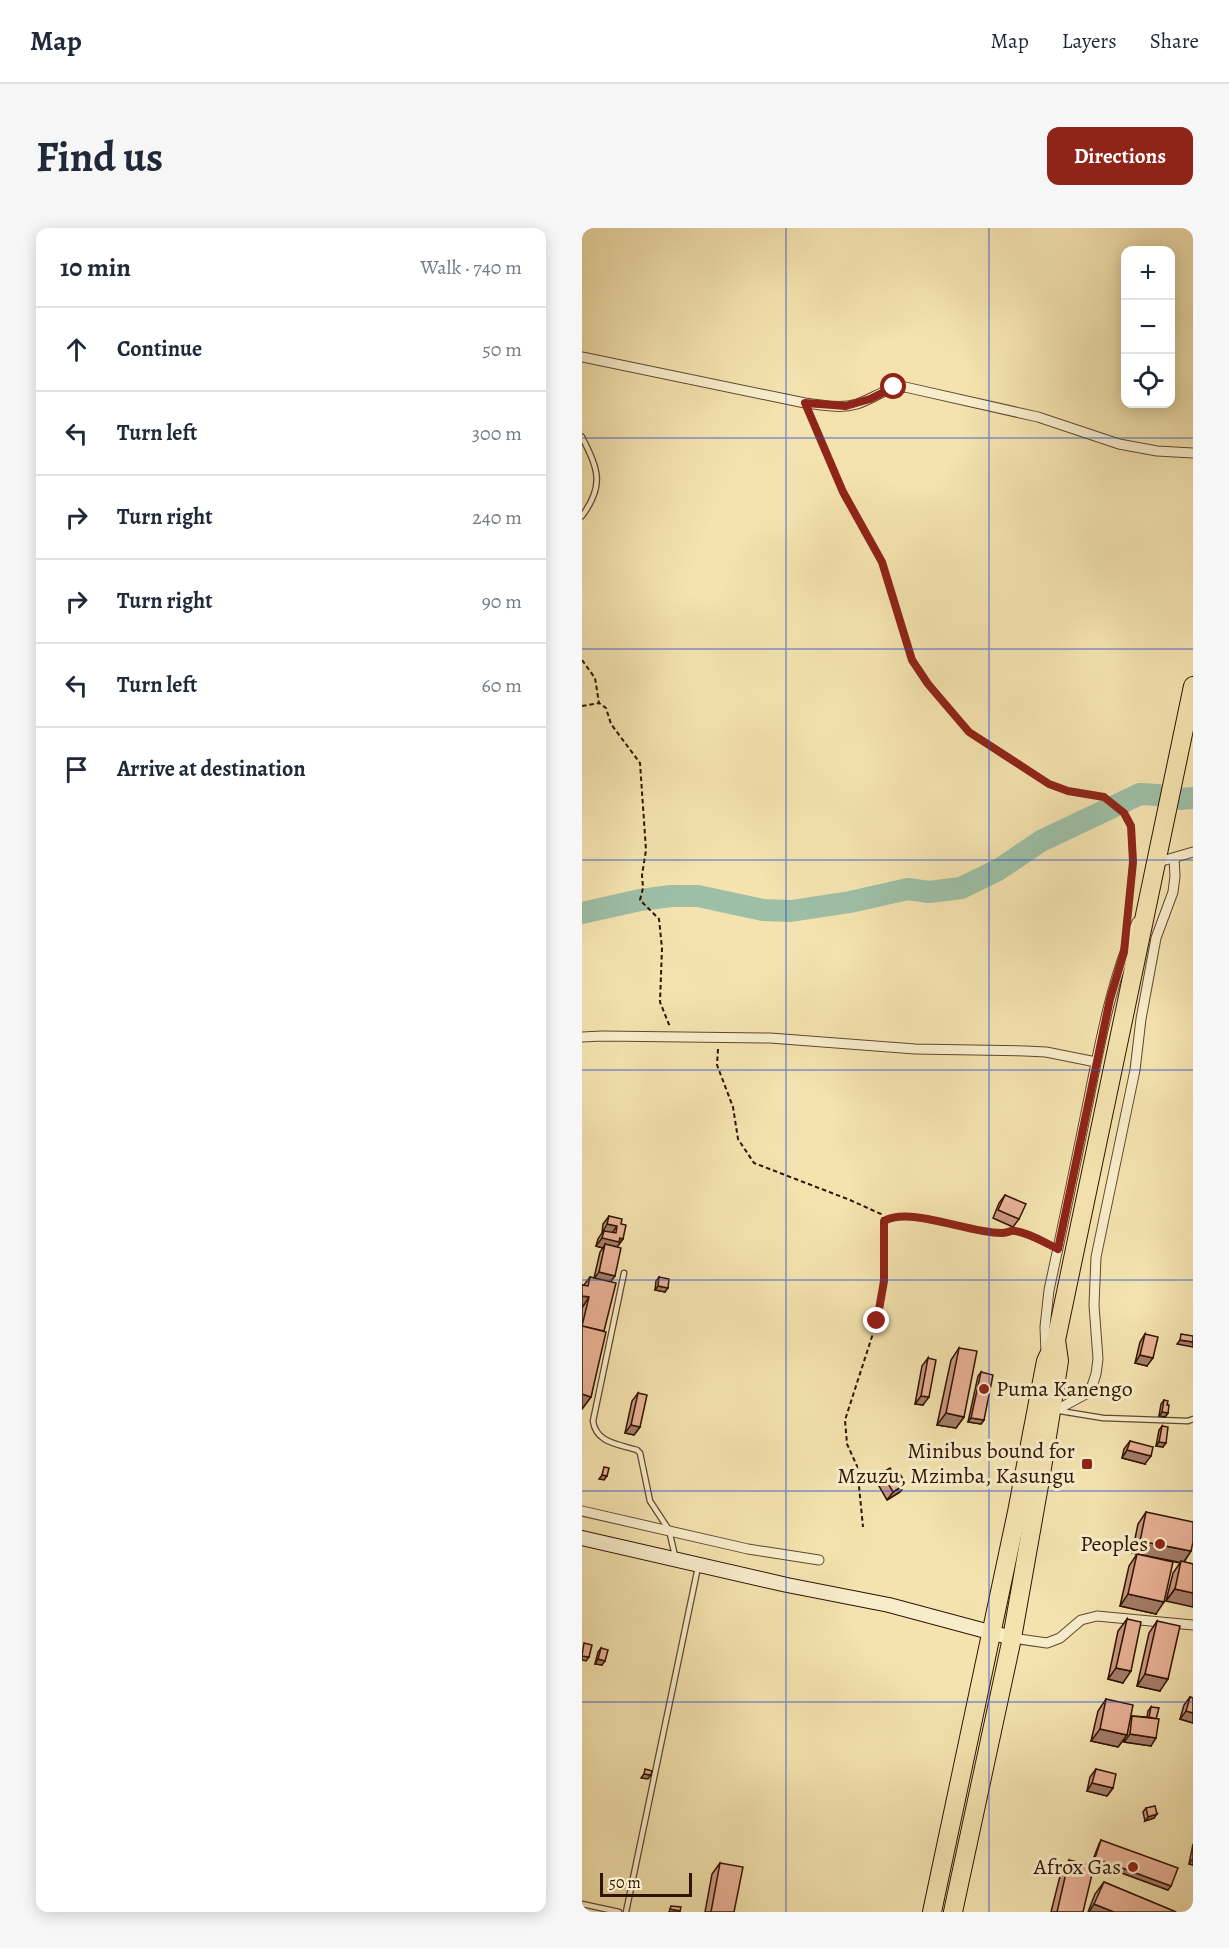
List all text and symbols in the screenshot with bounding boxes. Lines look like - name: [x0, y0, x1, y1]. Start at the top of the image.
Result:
- text: Map: [30, 22, 82, 60]
- text: Map: [990, 27, 1029, 55]
- text: Layers: [1062, 27, 1117, 55]
- text: Share: [1150, 27, 1199, 55]
- button: Directions: [1047, 127, 1193, 185]
- text: Find us: [36, 128, 163, 185]
- map controls: [1121, 246, 1175, 408]
- button: +: [1121, 246, 1175, 300]
- text: 10 min: [60, 250, 131, 285]
- text: Walk · 740 m: [420, 254, 522, 281]
- button: −: [1121, 300, 1175, 354]
- icon: ahead: [60, 333, 93, 366]
- text: Continue: [117, 334, 202, 364]
- text: 50 m: [482, 336, 522, 363]
- button: locate: [1121, 354, 1175, 408]
- route start: [880, 373, 906, 399]
- icon: left: [60, 417, 93, 450]
- text: Turn left: [117, 418, 197, 448]
- text: 300 m: [472, 420, 522, 447]
- icon: right: [60, 501, 93, 534]
- text: Turn right: [117, 502, 213, 532]
- text: 240 m: [472, 504, 522, 531]
- icon: right: [60, 585, 93, 618]
- text: Turn right: [117, 586, 213, 616]
- text: 90 m: [482, 588, 522, 615]
- icon: left: [60, 669, 93, 702]
- text: Turn left: [117, 670, 197, 700]
- text: 60 m: [482, 672, 522, 699]
- icon: arrive: [60, 753, 93, 786]
- text: Arrive at destination: [117, 754, 306, 784]
- route end: [863, 1307, 889, 1333]
- place label: Puma Kanengo: [996, 1374, 1133, 1404]
- marker: Puma Kanengo: [977, 1382, 991, 1396]
- place label: Minibus bound for Mzuzu, Mzimba, Kasungu: [837, 1436, 1075, 1491]
- marker: Minibus bound for Mzuzu, Mzimba, Kasungu: [1080, 1457, 1094, 1471]
- place label: Peoples: [1080, 1529, 1148, 1559]
- marker: Peoples: [1153, 1537, 1167, 1551]
- place label: Afrox Gas: [1033, 1852, 1121, 1882]
- marker: Afrox Gas: [1126, 1860, 1140, 1874]
- scale bar: [600, 1870, 692, 1898]
- text: 50 m: [609, 1872, 641, 1894]

